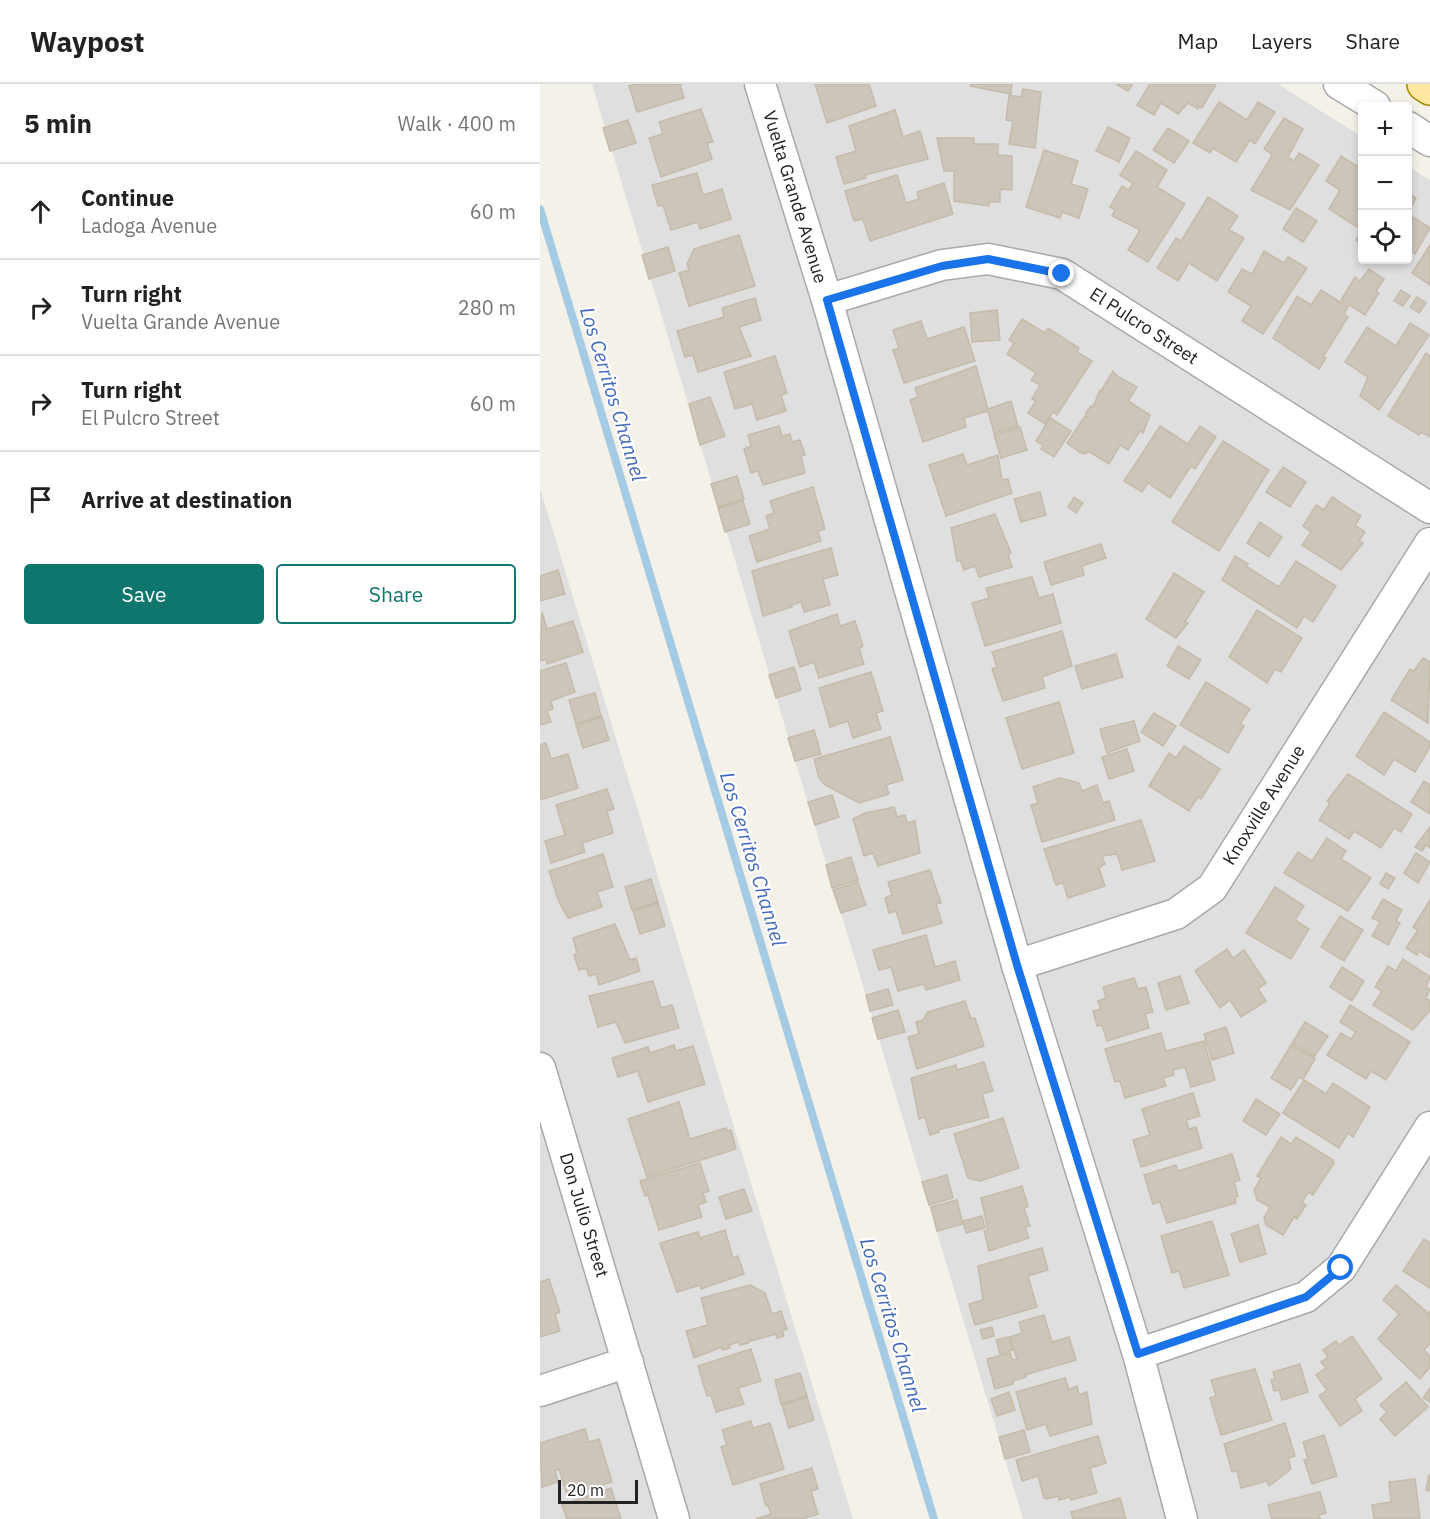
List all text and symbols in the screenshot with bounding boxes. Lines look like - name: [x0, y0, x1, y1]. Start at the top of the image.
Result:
- text: Waypost: [30, 23, 144, 60]
- text: Map: [1178, 27, 1218, 55]
- text: Layers: [1251, 27, 1313, 55]
- text: Share: [1346, 27, 1400, 55]
- map controls: [1358, 102, 1412, 264]
- button: +: [1358, 102, 1412, 156]
- text: 5 min: [24, 106, 92, 140]
- street label: Vuelta Grande Avenue: [758, 108, 833, 286]
- text: Walk · 400 m: [398, 110, 516, 137]
- button: −: [1358, 156, 1412, 210]
- text: Continue: [81, 183, 174, 212]
- icon: ahead: [24, 195, 57, 228]
- text: 60 m: [470, 198, 516, 225]
- button: locate: [1358, 210, 1412, 264]
- text: Ladoga Avenue: [81, 212, 217, 239]
- route end: [1048, 260, 1074, 286]
- text: Turn right: [81, 279, 182, 308]
- street label: El Pulcro Street: [1086, 282, 1203, 369]
- icon: right: [24, 291, 57, 324]
- text: 280 m: [458, 294, 516, 321]
- water label: Los Cerritos Channel: [574, 303, 653, 485]
- text: Vuelta Grande Avenue: [81, 308, 280, 335]
- text: Turn right: [81, 375, 182, 404]
- icon: right: [24, 387, 57, 420]
- text: 60 m: [470, 390, 516, 417]
- text: El Pulcro Street: [81, 404, 220, 431]
- icon: arrive: [24, 483, 57, 516]
- text: Arrive at destination: [81, 485, 292, 514]
- button: Save: [24, 564, 264, 624]
- button: Share: [276, 564, 516, 624]
- street label: Knoxville Avenue: [1217, 740, 1310, 869]
- water label: Los Cerritos Channel: [714, 768, 793, 950]
- street label: Don Julio Street: [555, 1150, 614, 1280]
- water label: Los Cerritos Channel: [854, 1234, 933, 1416]
- route start: [1327, 1254, 1353, 1280]
- scale bar: [558, 1477, 638, 1504]
- text: 20 m: [567, 1480, 604, 1500]

